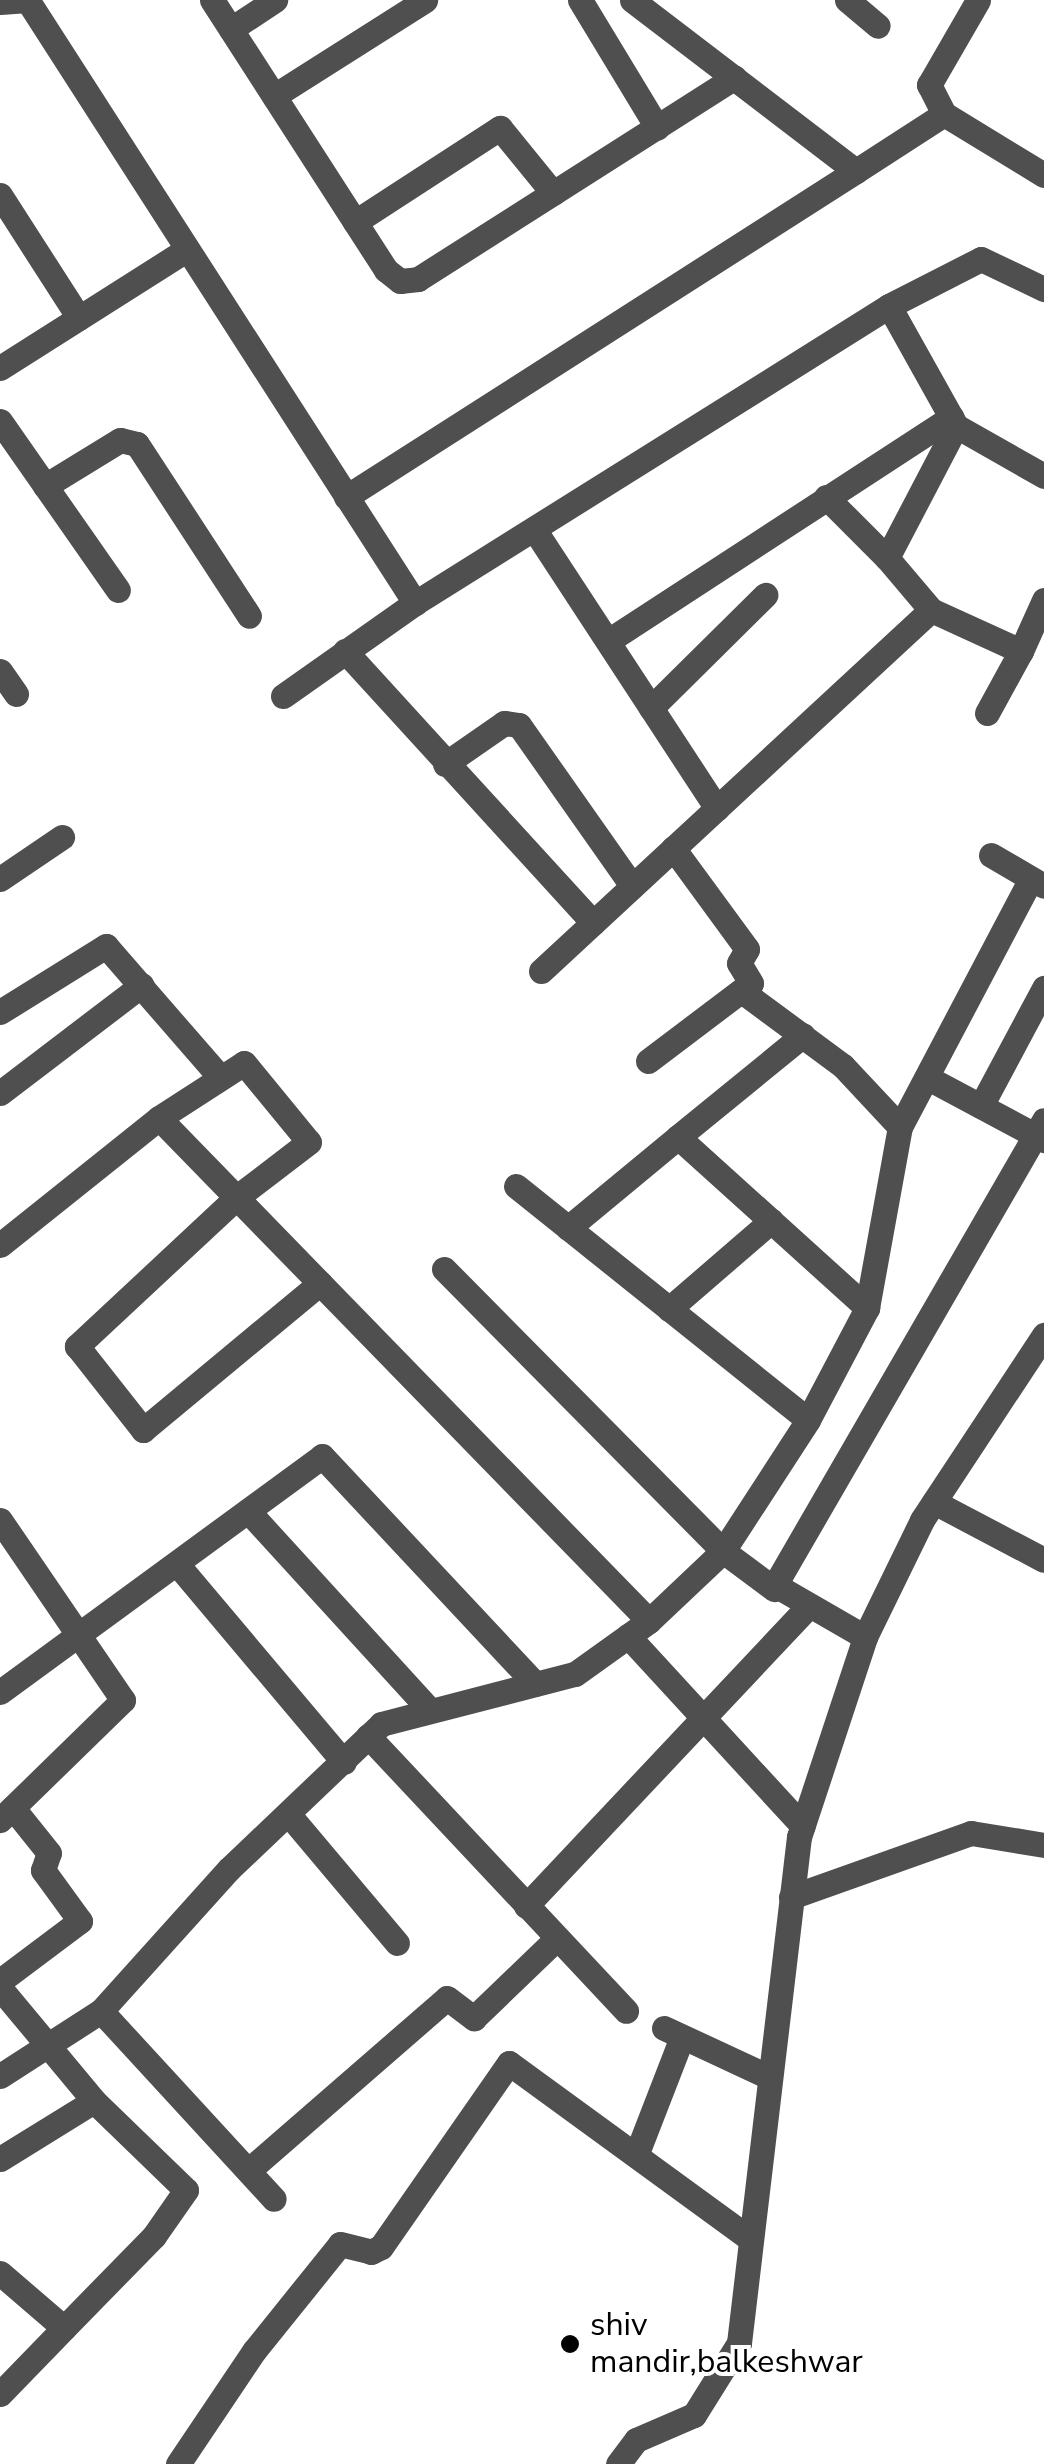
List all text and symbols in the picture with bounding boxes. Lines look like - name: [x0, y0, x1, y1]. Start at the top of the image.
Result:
- place label: shiv mandir,balkeshwar: [590, 2307, 863, 2382]
- marker: shiv mandir,balkeshwar: [559, 2333, 581, 2355]

